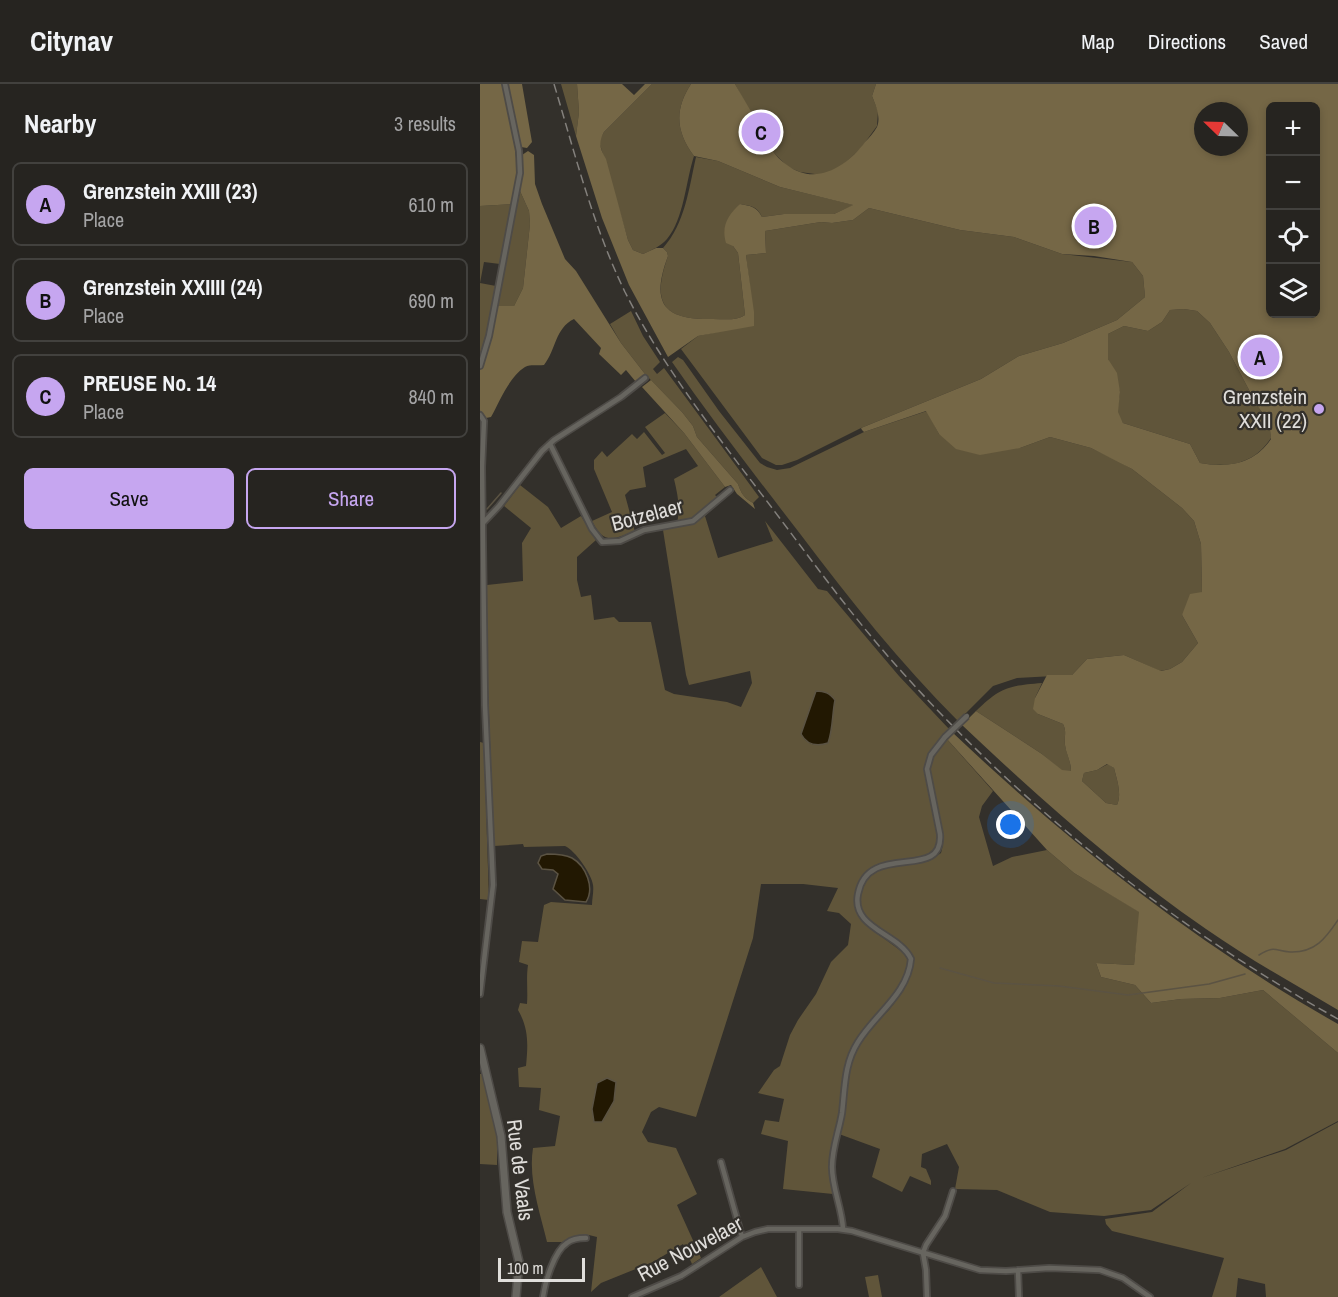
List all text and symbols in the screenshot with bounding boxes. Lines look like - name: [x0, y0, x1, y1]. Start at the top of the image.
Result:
- text: Citynav: [30, 22, 113, 60]
- text: Map: [1081, 27, 1115, 56]
- text: Directions: [1148, 27, 1226, 56]
- text: Saved: [1259, 27, 1308, 56]
- north arrow: [1194, 102, 1248, 156]
- map controls: [1266, 102, 1320, 318]
- button: +: [1266, 102, 1320, 156]
- text: Nearby: [24, 106, 96, 141]
- text: 3 results: [394, 110, 456, 137]
- pin: C: [742, 110, 780, 154]
- button: −: [1266, 156, 1320, 210]
- text: Grenzstein XXIII (23): [83, 176, 257, 206]
- text: A: [40, 191, 51, 218]
- text: 610 m: [408, 191, 454, 218]
- pin: B: [1074, 204, 1114, 248]
- text: Place: [83, 206, 124, 233]
- button: locate: [1266, 210, 1320, 264]
- button: layers: [1266, 264, 1320, 318]
- text: Grenzstein XXIIII (24): [83, 272, 262, 302]
- text: B: [40, 287, 51, 314]
- text: 690 m: [408, 287, 454, 314]
- text: Place: [83, 302, 124, 329]
- pin: A: [1240, 334, 1280, 380]
- text: PREUSE No. 14: [83, 368, 216, 398]
- place label: Grenzstein XXII (22): [1223, 382, 1307, 435]
- text: C: [40, 383, 51, 410]
- text: 840 m: [408, 383, 454, 410]
- text: Place: [83, 398, 124, 425]
- marker: Grenzstein XXII (22): [1312, 402, 1326, 416]
- button: Save: [24, 468, 234, 529]
- button: Share: [246, 468, 456, 529]
- street label: Botzelaer: [608, 491, 686, 538]
- your location: [996, 810, 1025, 839]
- street label: Rue de Vaals: [500, 1117, 541, 1222]
- street label: Rue Nouvelaer: [632, 1209, 748, 1288]
- scale bar: [498, 1255, 585, 1282]
- text: 100 m: [507, 1257, 543, 1279]

